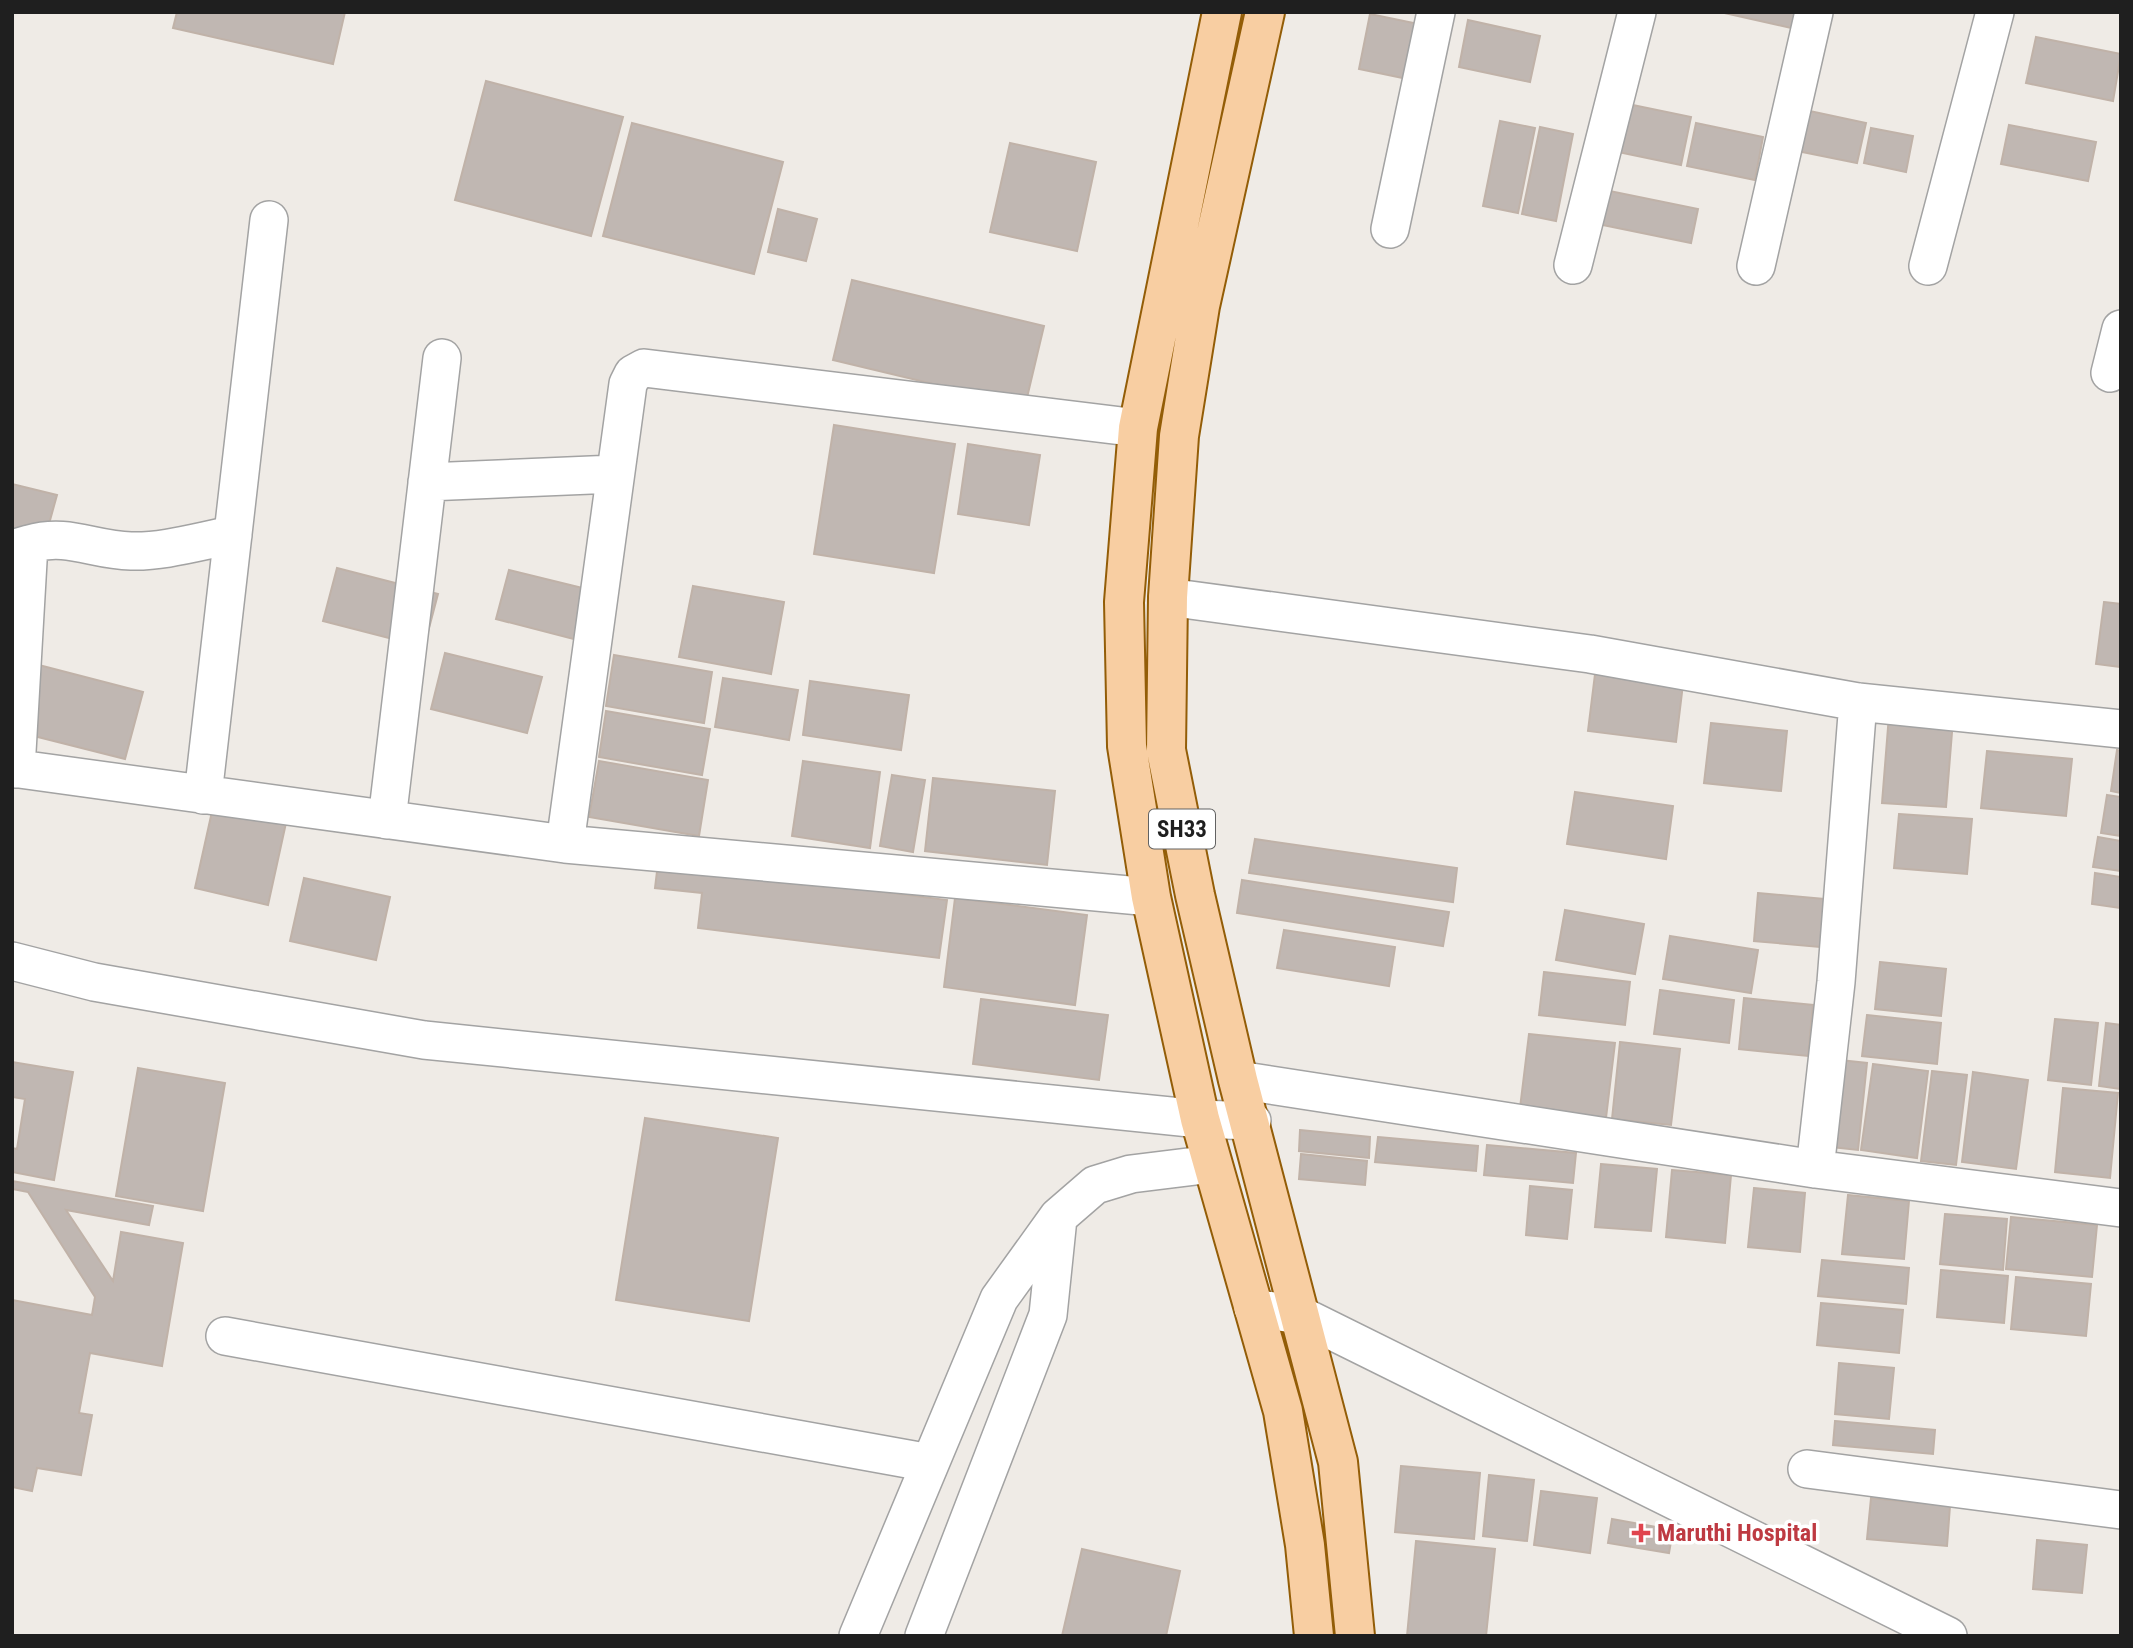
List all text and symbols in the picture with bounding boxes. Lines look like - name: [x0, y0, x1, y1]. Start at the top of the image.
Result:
- road number: SH33: [1149, 810, 1215, 848]
- place label: Maruthi Hospital: [1657, 1519, 1817, 1547]
- marker: Maruthi Hospital: [1631, 1523, 1651, 1543]

